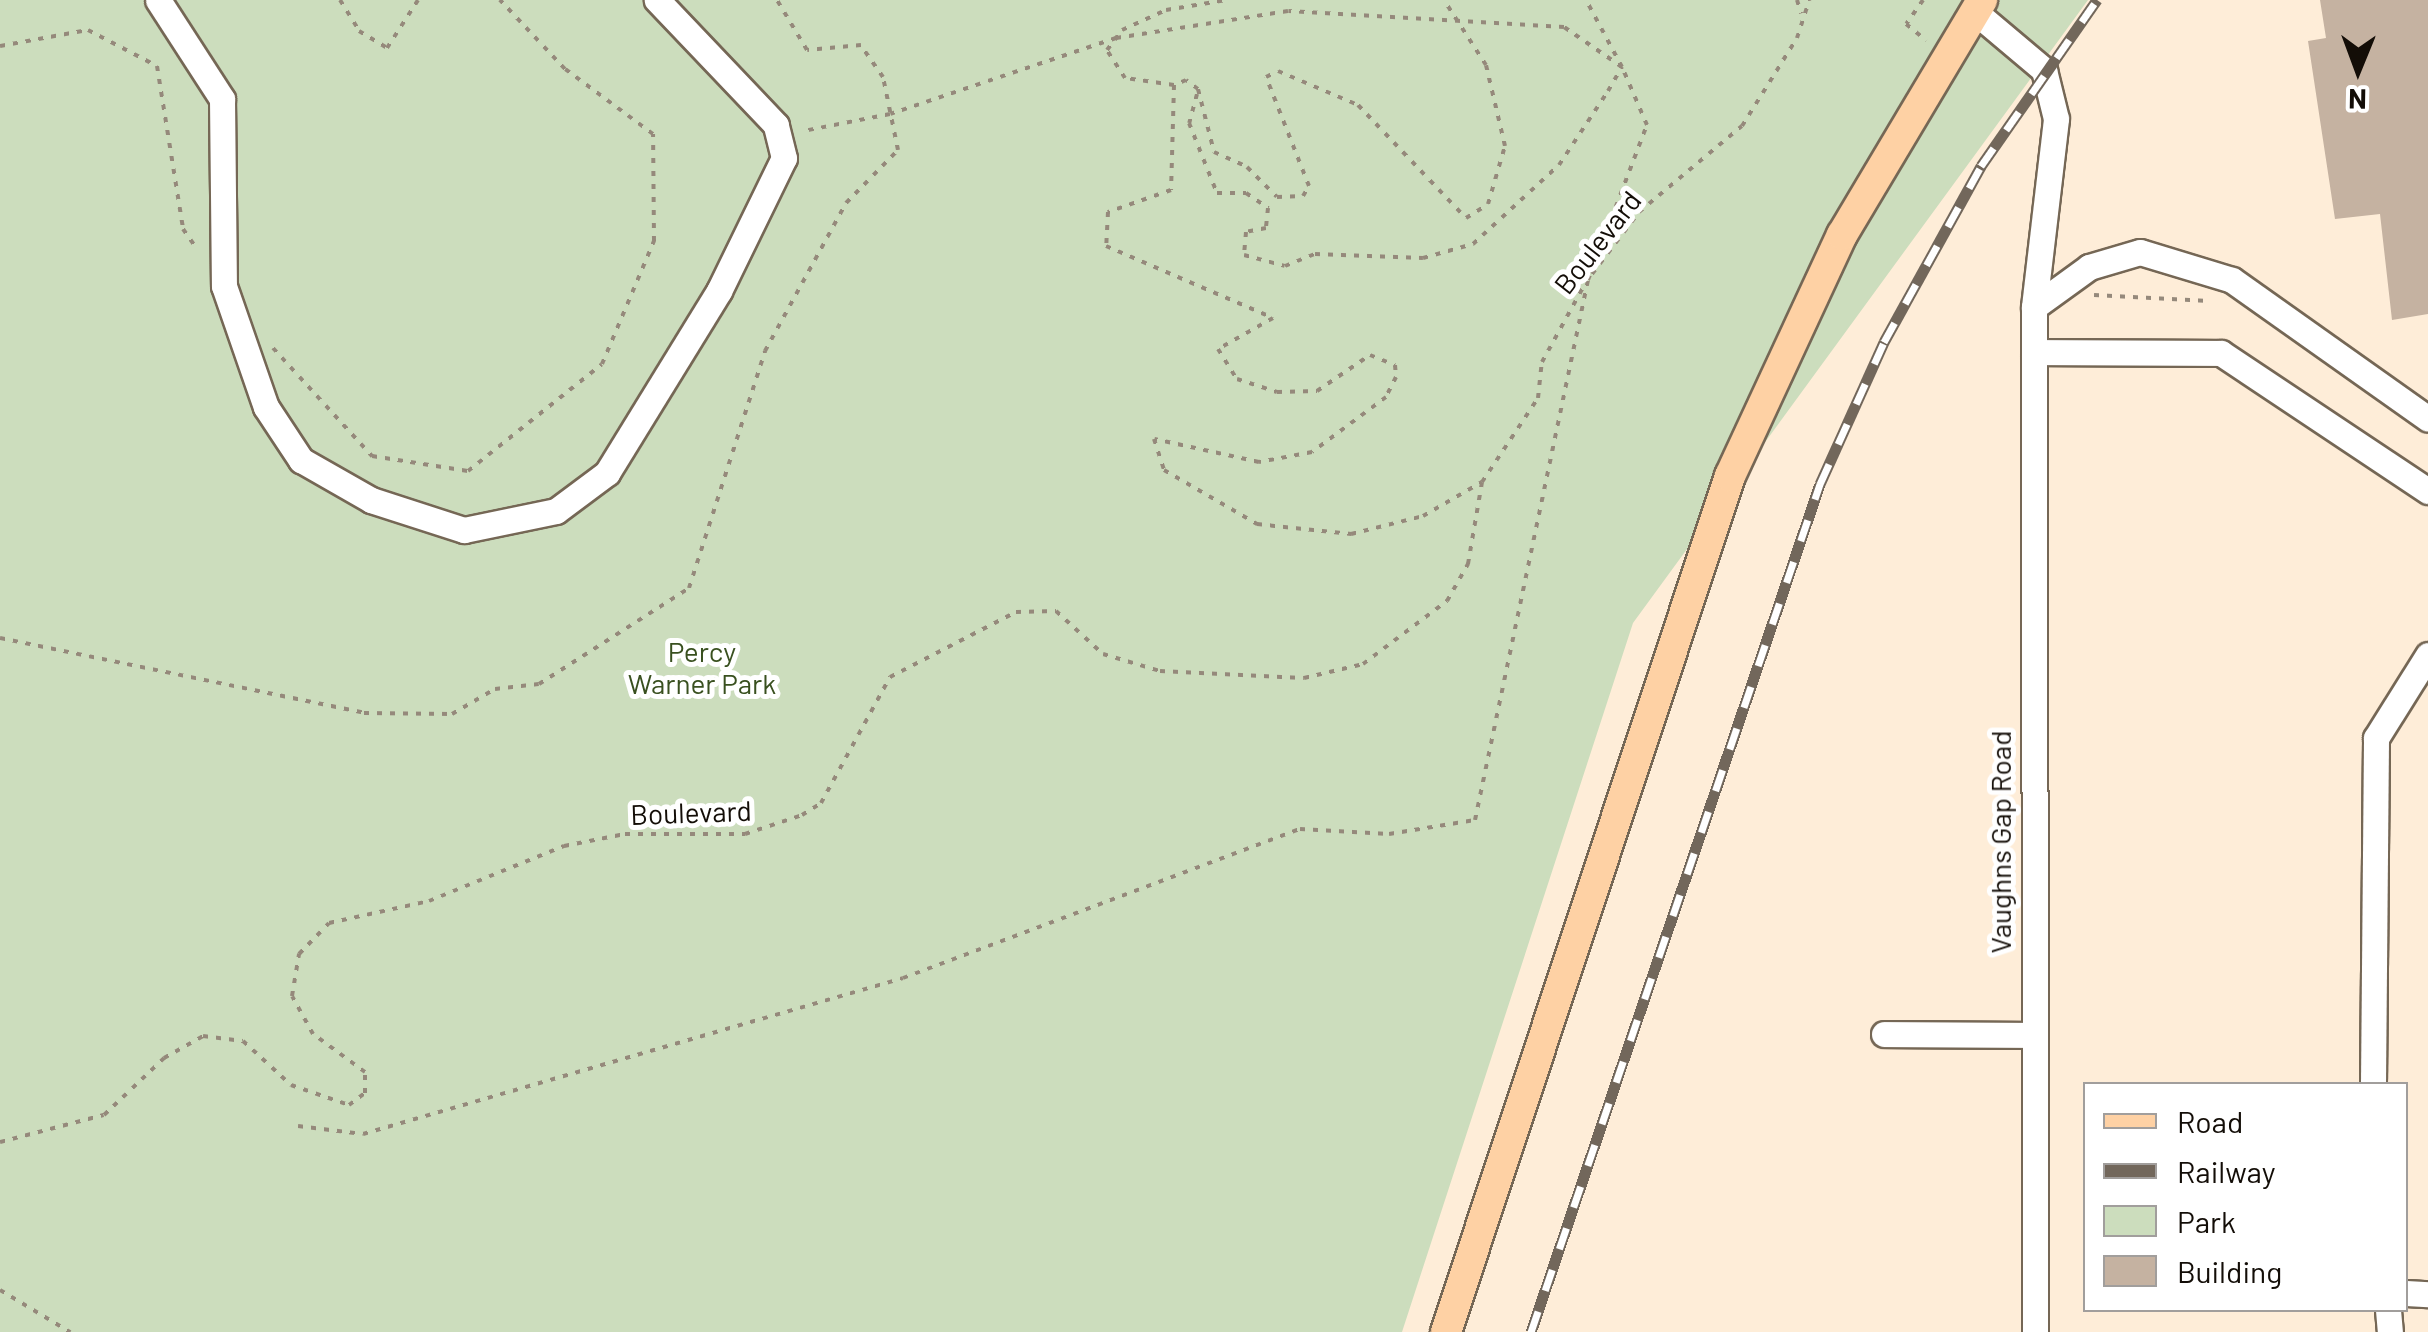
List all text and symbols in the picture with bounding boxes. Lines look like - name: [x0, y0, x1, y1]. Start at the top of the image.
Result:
- north arrow: [2308, 20, 2408, 120]
- text: N: [2348, 83, 2367, 117]
- street label: Boulevard: [1546, 184, 1648, 300]
- park label: Percy Warner Park: [628, 634, 776, 700]
- street label: Vaughns Gap Road: [1983, 731, 2017, 953]
- street label: Boulevard: [630, 793, 752, 831]
- legend: [2083, 1082, 2408, 1312]
- text: Road: [2177, 1103, 2243, 1139]
- text: Railway: [2177, 1153, 2276, 1189]
- text: Park: [2177, 1203, 2236, 1239]
- text: Building: [2177, 1253, 2282, 1289]

